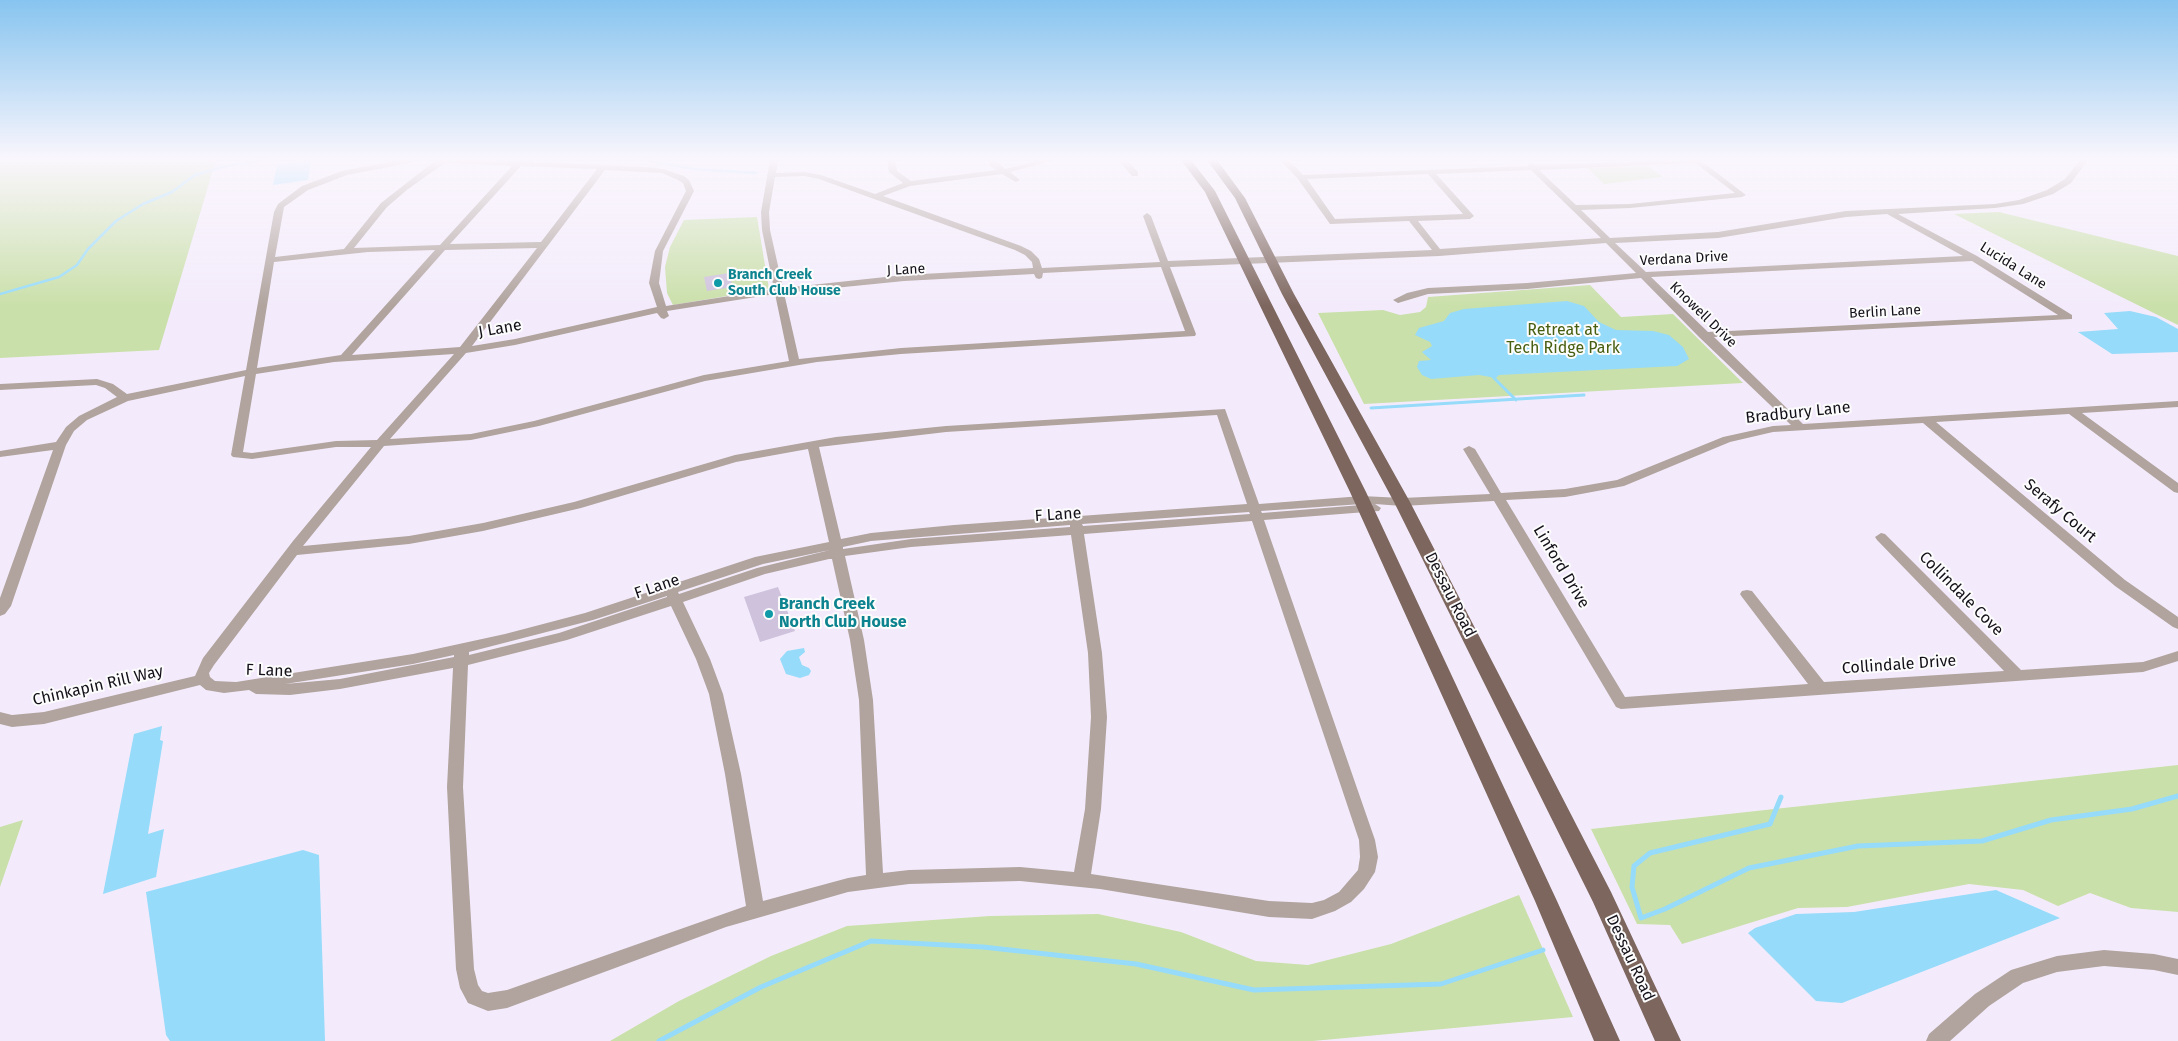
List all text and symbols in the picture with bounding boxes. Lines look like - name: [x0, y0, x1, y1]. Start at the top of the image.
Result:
- street label: Lucida Lane: [1977, 239, 2049, 293]
- street label: Verdana Drive: [1639, 248, 1729, 270]
- street label: J Lane: [886, 261, 926, 279]
- place label: Branch Creek South Club House: [728, 267, 841, 300]
- marker: Branch Creek South Club House: [712, 277, 724, 289]
- street label: Knowell Drive: [1666, 279, 1740, 351]
- street label: Berlin Lane: [1849, 302, 1921, 322]
- street label: J Lane: [477, 316, 523, 342]
- park label: Retreat at Tech Ridge Park: [1506, 321, 1620, 359]
- street label: Bradbury Lane: [1745, 398, 1851, 428]
- street label: Serafy Court: [2020, 475, 2100, 547]
- street label: F Lane: [1034, 504, 1082, 526]
- street label: Linford Drive: [1529, 522, 1593, 612]
- street label: Collindale Cove: [1915, 548, 2007, 640]
- street label: Dessau Road: [1420, 549, 1480, 641]
- street label: F Lane: [632, 570, 682, 604]
- place label: Branch Creek North Club House: [779, 595, 907, 633]
- marker: Branch Creek North Club House: [763, 608, 775, 620]
- street label: Collindale Drive: [1841, 651, 1957, 679]
- street label: F Lane: [245, 661, 293, 681]
- street label: Chinkapin Rill Way: [31, 662, 165, 710]
- street label: Dessau Road: [1602, 912, 1658, 1004]

